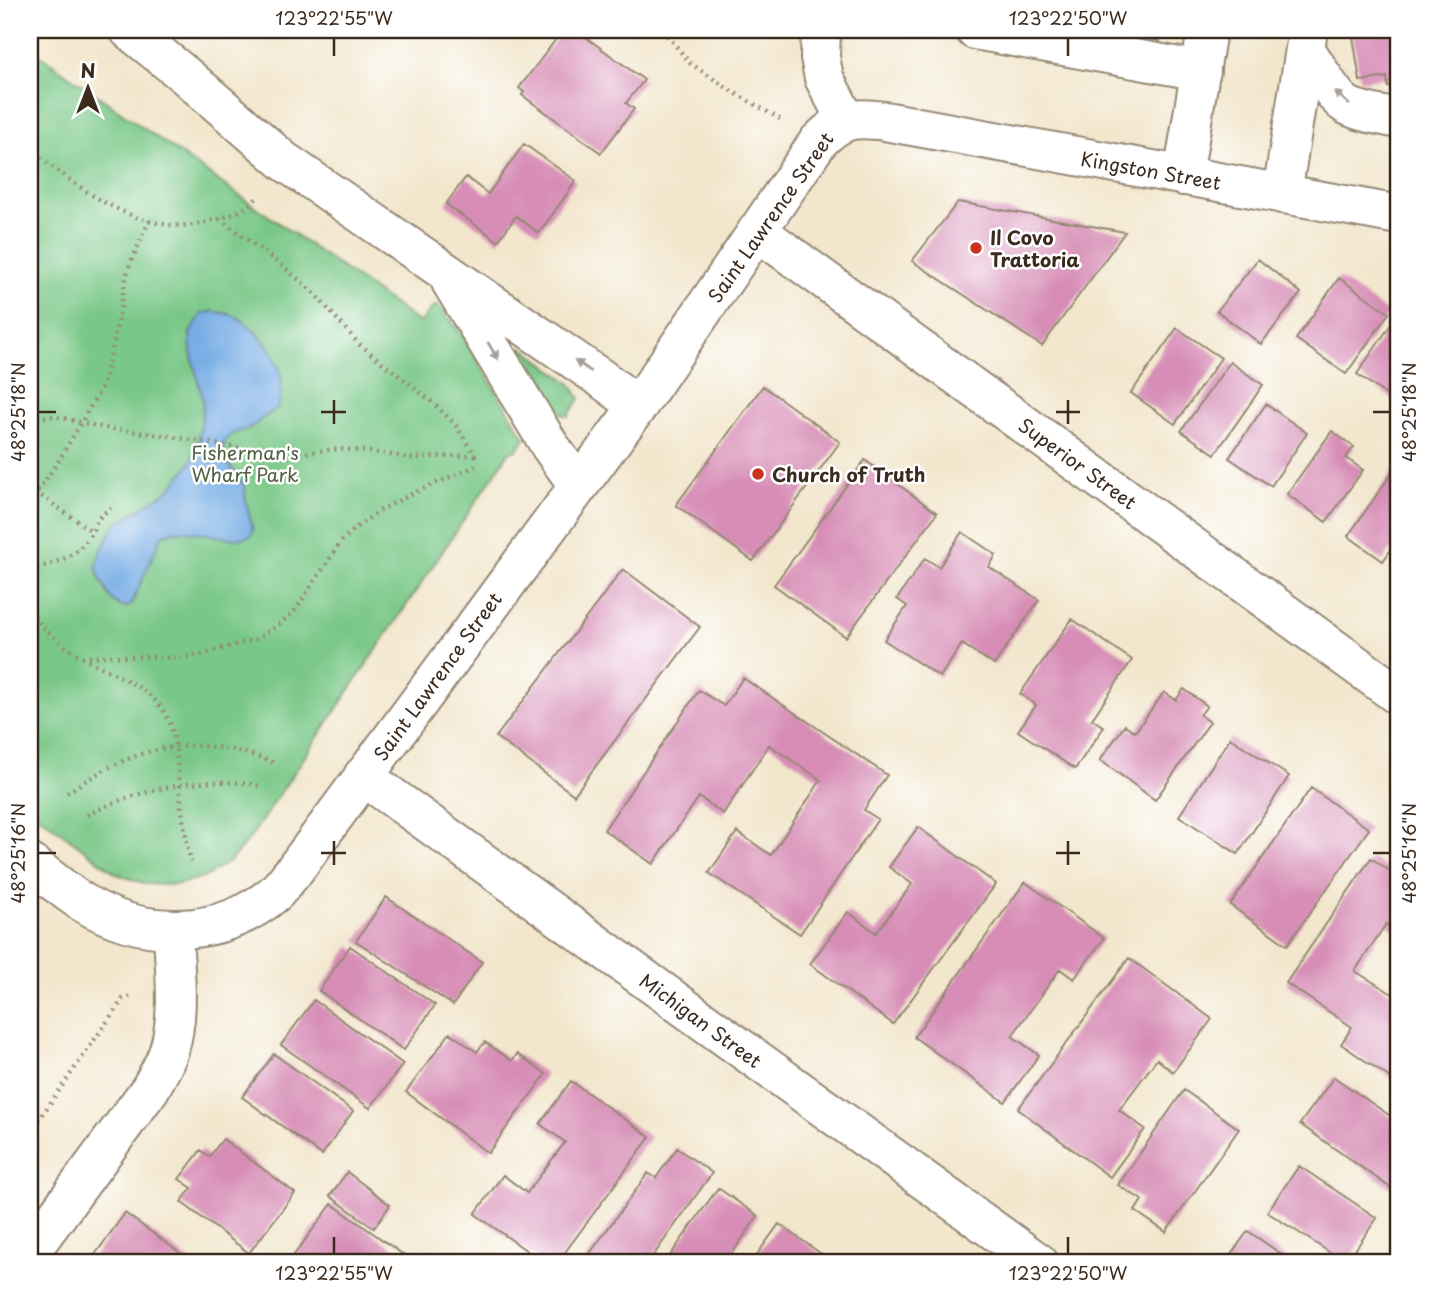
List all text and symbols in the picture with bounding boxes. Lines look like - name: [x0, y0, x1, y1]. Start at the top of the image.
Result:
- text: 123°22'55"W: [275, 4, 393, 31]
- text: 123°22'50"W: [1009, 4, 1128, 31]
- north arrow: [52, 52, 122, 122]
- text: N: [80, 56, 96, 84]
- one-way arrow: [1333, 90, 1351, 106]
- street label: Saint Lawrence Street: [701, 126, 840, 308]
- street label: Kingston Street: [1079, 144, 1223, 196]
- place label: Il Covo Trattoria: [990, 223, 1080, 273]
- marker: Il Covo Trattoria: [968, 240, 984, 256]
- one-way arrow: [487, 342, 499, 361]
- one-way arrow: [574, 359, 592, 373]
- text: 48°25'18"N: [4, 362, 31, 462]
- text: 48°25'18"N: [1395, 362, 1422, 462]
- street label: Superior Street: [1013, 411, 1143, 516]
- park label: Fisherman's Wharf Park: [191, 438, 299, 488]
- place label: Church of Truth: [772, 460, 926, 488]
- marker: Church of Truth: [750, 466, 766, 482]
- street label: Saint Lawrence Street: [366, 586, 508, 766]
- text: 48°25'16"N: [4, 803, 31, 903]
- text: 48°25'16"N: [1395, 803, 1422, 903]
- street label: Michigan Street: [634, 966, 768, 1074]
- text: 123°22'55"W: [275, 1259, 393, 1286]
- text: 123°22'50"W: [1009, 1259, 1128, 1286]

